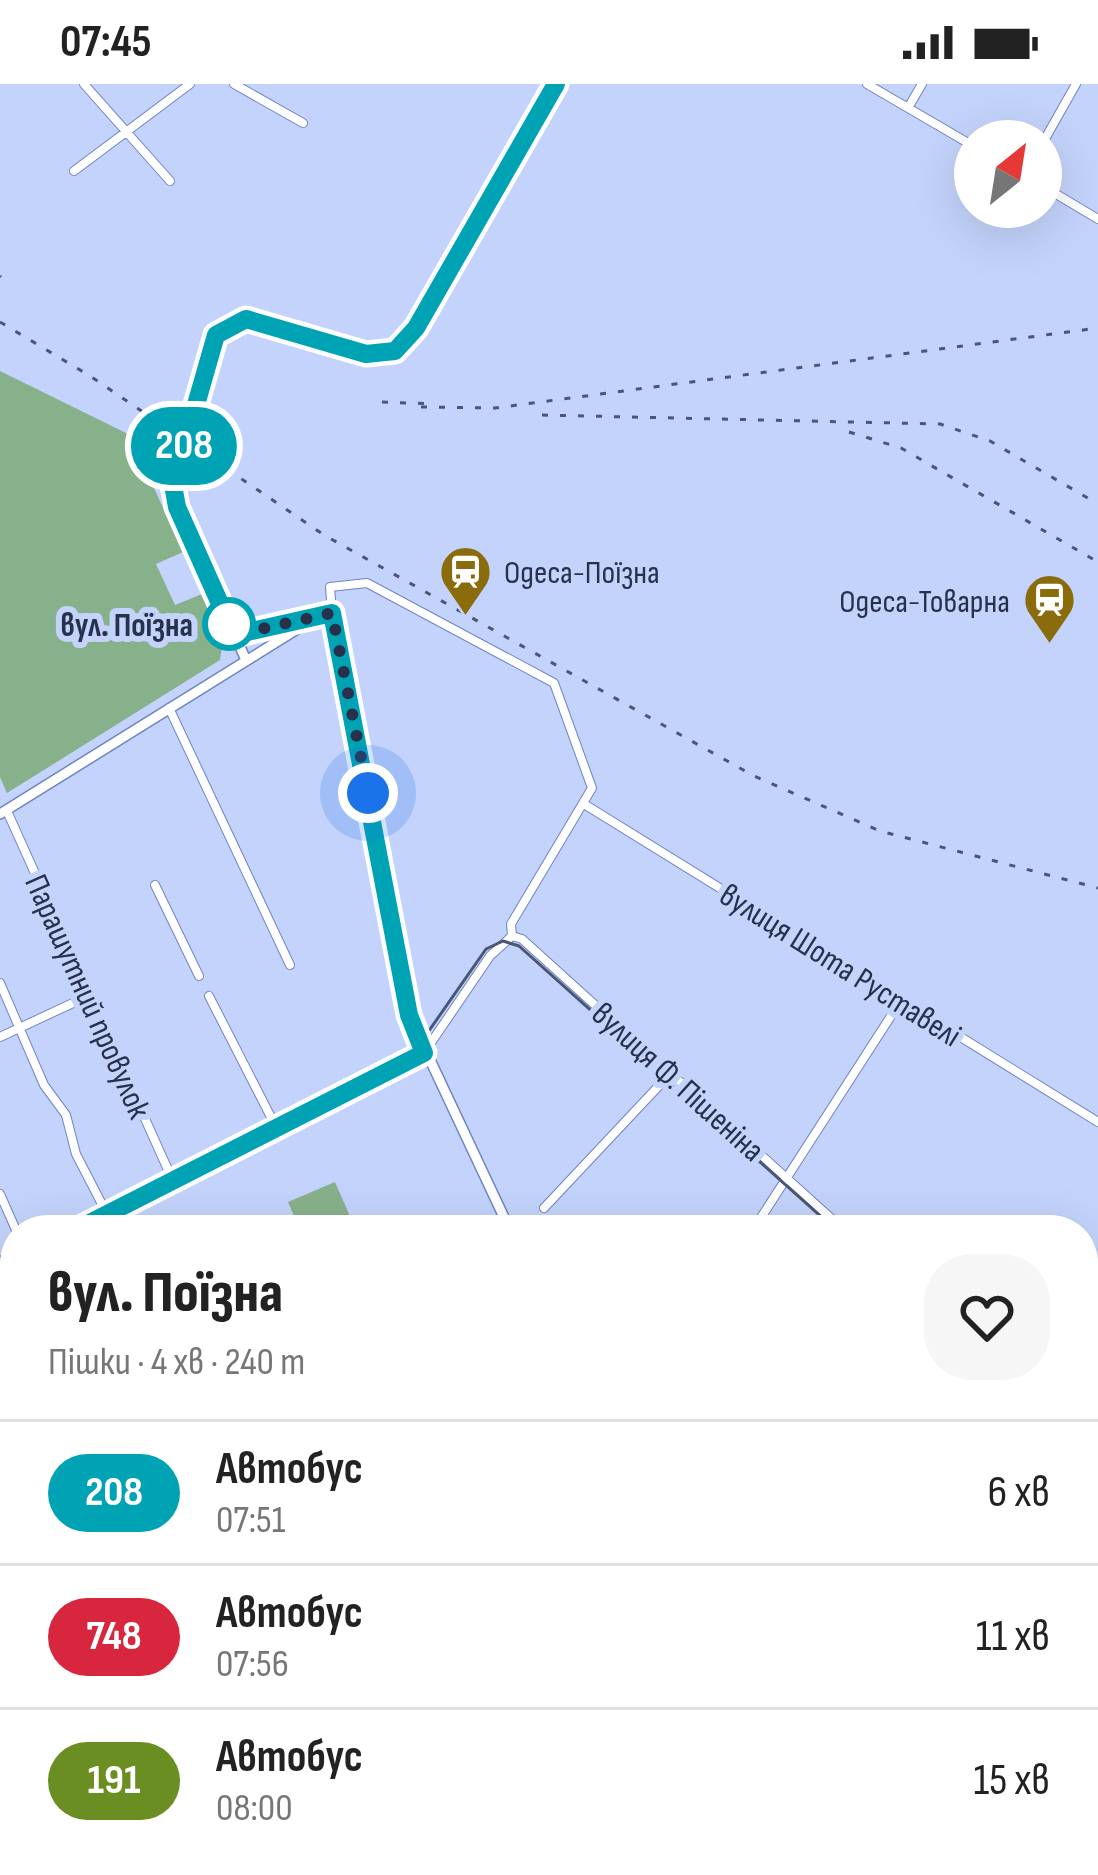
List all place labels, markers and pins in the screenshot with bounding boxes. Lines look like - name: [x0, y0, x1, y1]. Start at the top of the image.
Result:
- station icon: Одеса-Поїзна: [437, 543, 493, 617]
- place label: Одеса-Поїзна: [504, 553, 660, 593]
- station icon: Одеса-Товарна: [1021, 572, 1077, 646]
- place label: Одеса-Товарна: [839, 582, 1010, 622]
- marker: вул. Поїзна: [204, 599, 254, 649]
- place label: вул. Поїзна: [61, 606, 193, 646]

